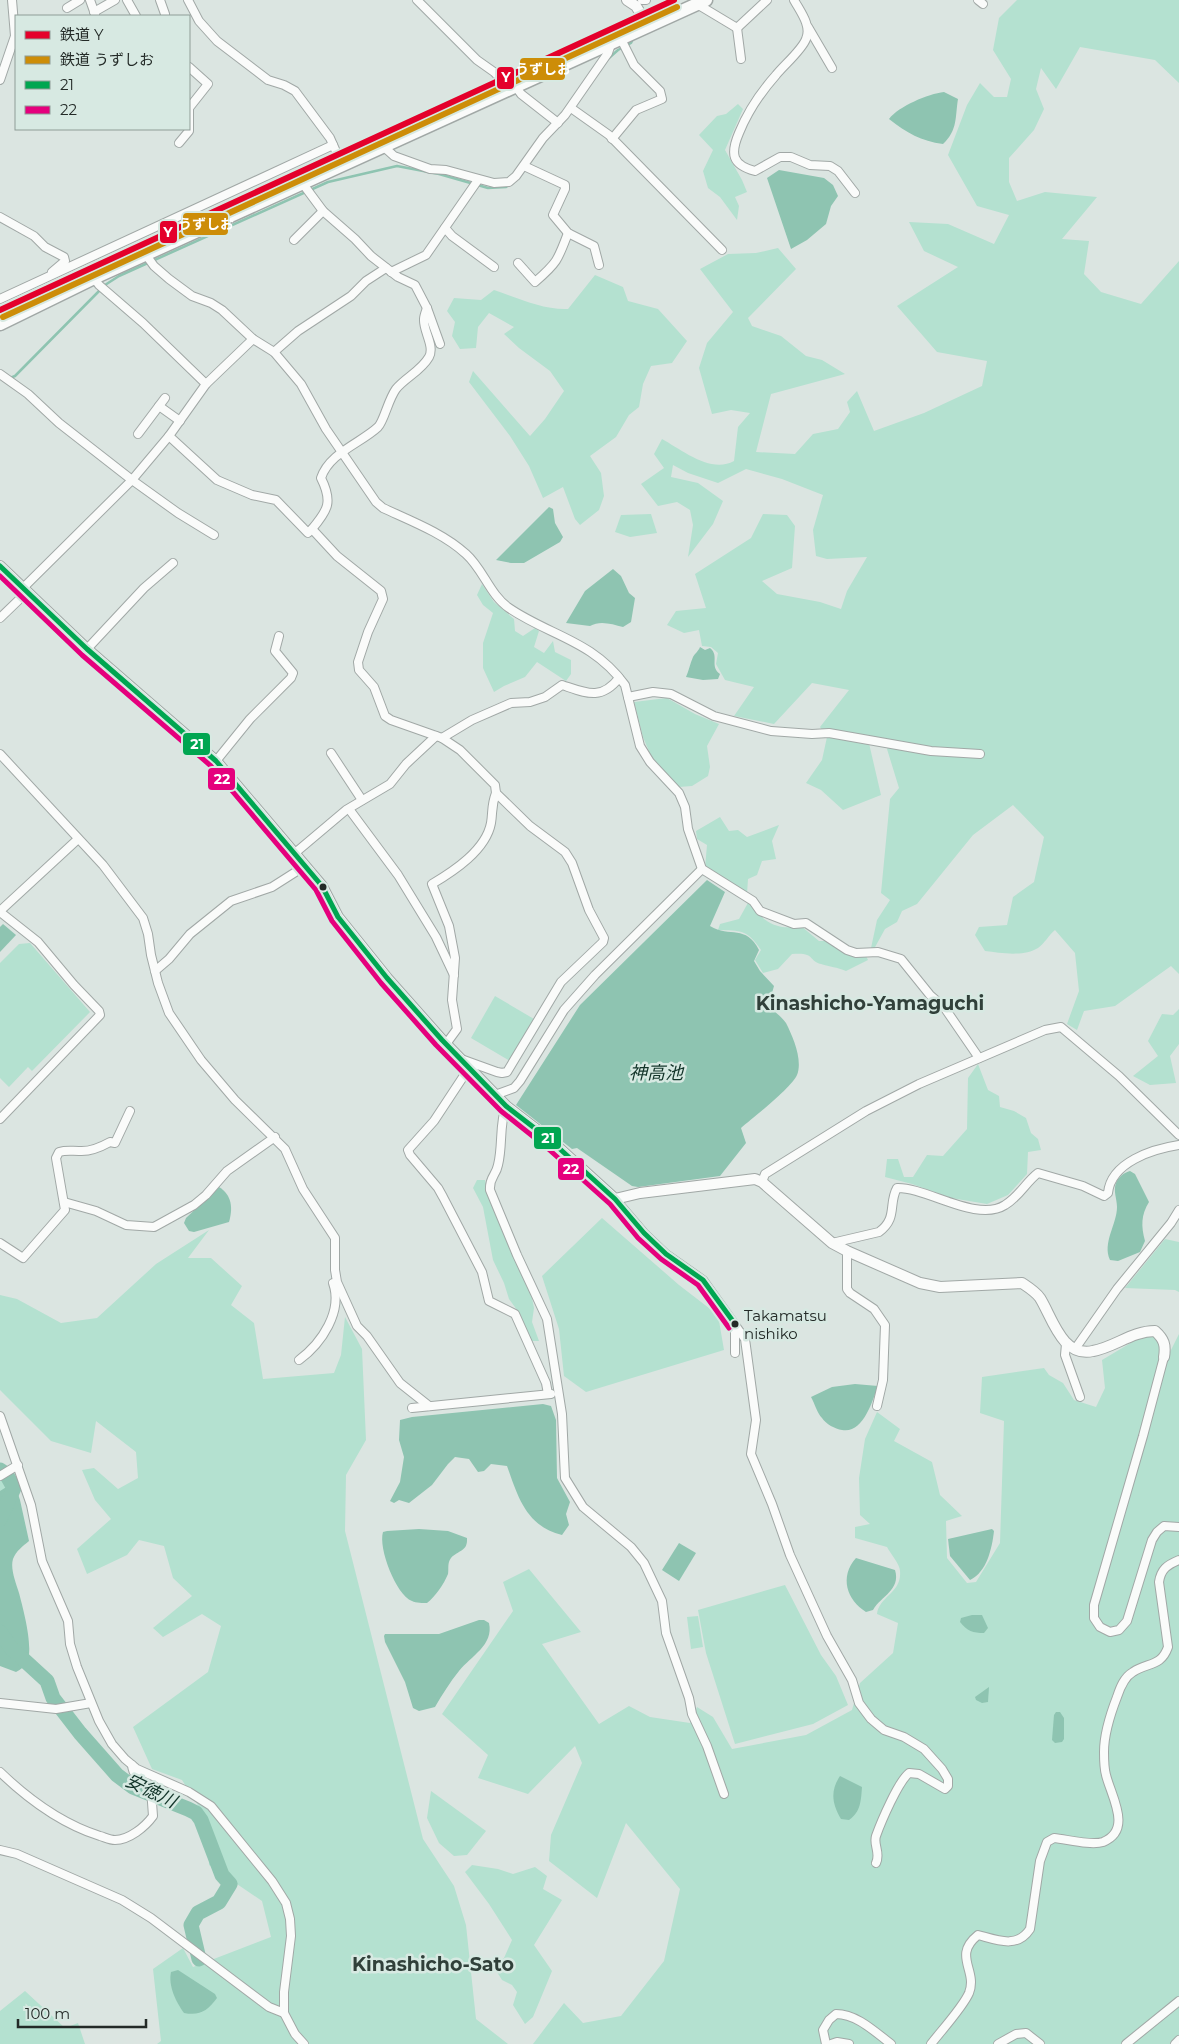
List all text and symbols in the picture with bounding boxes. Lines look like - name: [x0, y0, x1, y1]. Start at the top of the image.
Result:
- legend: [15, 15, 190, 130]
- text: 鉄道 Y: [60, 25, 104, 44]
- text: 鉄道 うずしお: [60, 50, 154, 69]
- line badge: うずしお: [519, 57, 566, 81]
- text: うずしお: [515, 60, 571, 78]
- line badge: Y: [496, 66, 515, 90]
- text: Y: [500, 68, 511, 86]
- text: 21: [60, 75, 74, 94]
- text: 22: [60, 100, 77, 119]
- line badge: うずしお: [182, 212, 229, 236]
- text: うずしお: [178, 215, 234, 233]
- line badge: Y: [159, 220, 178, 244]
- text: Y: [162, 223, 173, 241]
- line badge: 21: [182, 732, 211, 756]
- text: 21: [190, 735, 204, 753]
- line badge: 22: [207, 767, 236, 791]
- text: 22: [214, 770, 230, 788]
- unlabelled marker: [318, 882, 328, 892]
- district label: Kinashicho-Yamaguchi: [756, 992, 984, 1015]
- water label: 神高池: [629, 1062, 685, 1084]
- line badge: 21: [533, 1126, 562, 1150]
- text: 21: [541, 1129, 555, 1147]
- line badge: 22: [557, 1157, 585, 1181]
- text: 22: [563, 1160, 579, 1178]
- place label: Takamatsu nishiko: [744, 1306, 827, 1343]
- marker: Takamatsu nishiko: [730, 1319, 740, 1329]
- water label: 安徳川: [122, 1769, 182, 1814]
- district label: Kinashicho-Sato: [352, 1953, 514, 1976]
- scale bar: [18, 1996, 145, 2028]
- text: 100 m: [25, 2004, 70, 2023]

